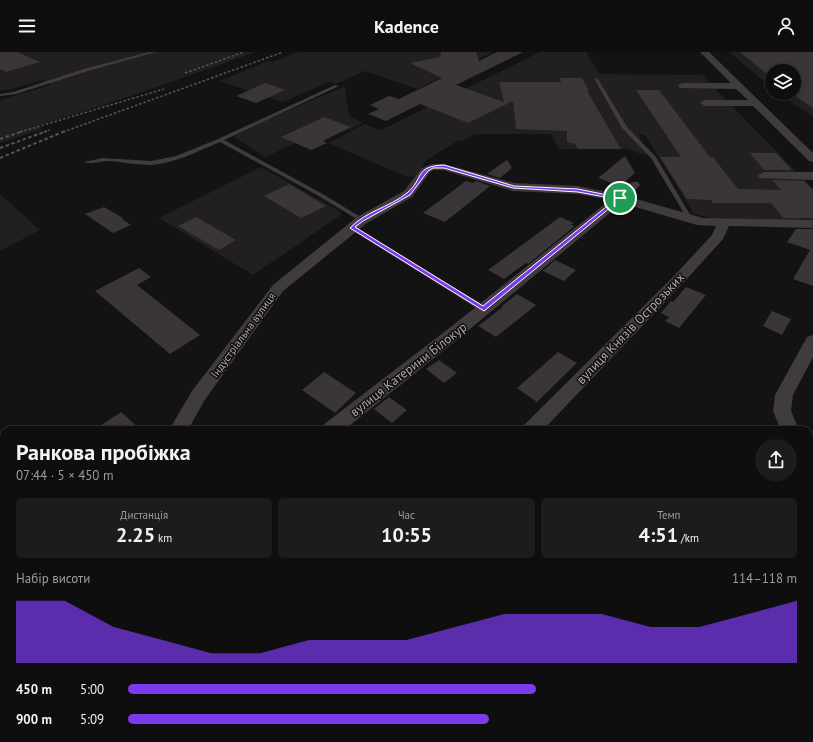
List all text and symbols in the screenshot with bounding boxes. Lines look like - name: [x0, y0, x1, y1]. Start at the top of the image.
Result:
- icon: menu: [16, 15, 38, 37]
- text: Kadence: [374, 15, 439, 38]
- icon: person: [775, 15, 797, 37]
- map controls: [765, 64, 801, 100]
- button: layers: [765, 64, 801, 100]
- pin: [603, 181, 637, 215]
- icon: arrive: [609, 187, 631, 209]
- street label: вулиця Князів Острозьких: [573, 269, 688, 388]
- street label: Індустріальна вулиця: [207, 290, 279, 380]
- street label: вулиця Катерини Білокур: [346, 318, 470, 420]
- text: Ранкова пробіжка: [16, 438, 191, 466]
- button: share: [755, 439, 797, 481]
- text: 07:44 · 5 × 450 m: [16, 467, 113, 484]
- text: Дистанція: [120, 508, 168, 522]
- text: Час: [398, 508, 415, 522]
- text: Темп: [657, 508, 680, 522]
- text: 2.25: [116, 522, 155, 548]
- text: 10:55: [381, 522, 432, 548]
- text: 4:51: [639, 522, 678, 548]
- text: km: [155, 531, 172, 545]
- text: /km: [678, 531, 699, 545]
- text: Набір висоти: [16, 570, 90, 587]
- text: 114–118 m: [732, 570, 797, 587]
- text: 450 m: [16, 681, 52, 698]
- text: 5:00: [80, 681, 104, 698]
- text: 900 m: [16, 711, 52, 728]
- text: 5:09: [80, 711, 104, 728]

